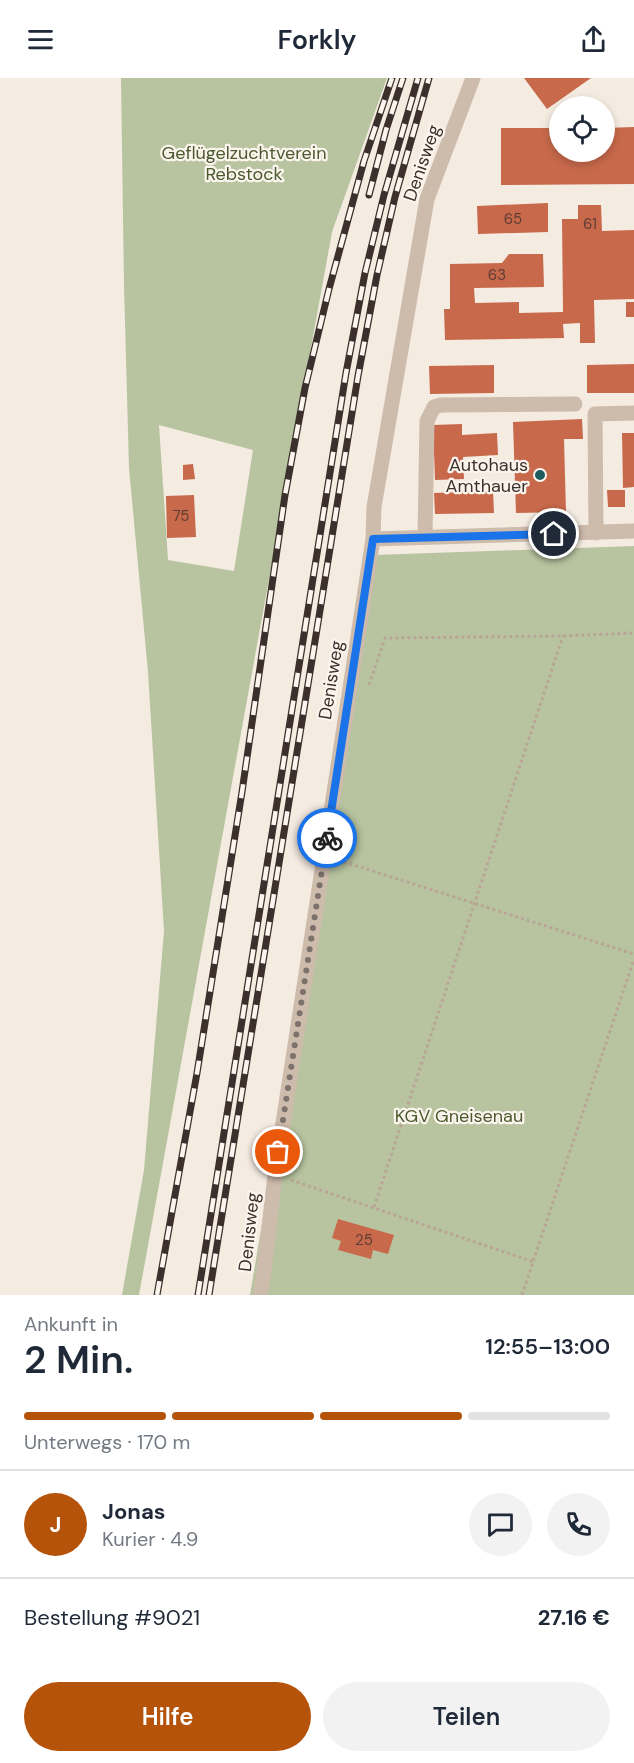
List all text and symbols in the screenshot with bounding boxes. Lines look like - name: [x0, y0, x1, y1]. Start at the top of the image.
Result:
- text: Forkly: [277, 22, 357, 57]
- icon: menu: [24, 23, 57, 56]
- icon: share: [577, 23, 610, 56]
- map controls: [549, 96, 615, 162]
- button: locate: [549, 96, 615, 162]
- street label: Denisweg: [398, 121, 446, 205]
- park label: Geflügelzuchtverein Rebstock: [162, 141, 326, 186]
- house number: 65: [504, 209, 522, 229]
- house number: 61: [583, 214, 597, 234]
- house number: 63: [488, 265, 506, 285]
- place label: Autohaus Amthauer: [446, 453, 528, 498]
- marker: Autohaus Amthauer: [533, 468, 547, 482]
- house number: 75: [173, 506, 189, 526]
- pin: [528, 508, 579, 559]
- icon: home: [537, 517, 570, 550]
- street label: Denisweg: [313, 639, 349, 721]
- courier: [297, 808, 357, 868]
- icon: bike: [311, 822, 344, 855]
- park label: KGV Gneisenau: [395, 1104, 523, 1128]
- pin: [252, 1126, 303, 1177]
- icon: bag: [261, 1135, 294, 1168]
- street label: Denisweg: [233, 1191, 265, 1273]
- house number: 25: [355, 1230, 373, 1250]
- text: Ankunft in: [24, 1311, 118, 1337]
- text: 12:55–13:00: [485, 1332, 610, 1361]
- text: 2 Min.: [24, 1334, 133, 1385]
- text: Unterwegs · 170 m: [24, 1429, 190, 1455]
- button: chat: [469, 1493, 532, 1556]
- button: phone: [547, 1493, 610, 1556]
- text: Jonas: [102, 1497, 166, 1526]
- text: J: [50, 1510, 61, 1539]
- text: Kurier · 4.9: [102, 1526, 198, 1552]
- text: Bestellung #9021: [24, 1603, 200, 1632]
- text: 27.16 €: [538, 1603, 610, 1632]
- button: Hilfe: [24, 1682, 311, 1751]
- button: Teilen: [323, 1682, 610, 1751]

